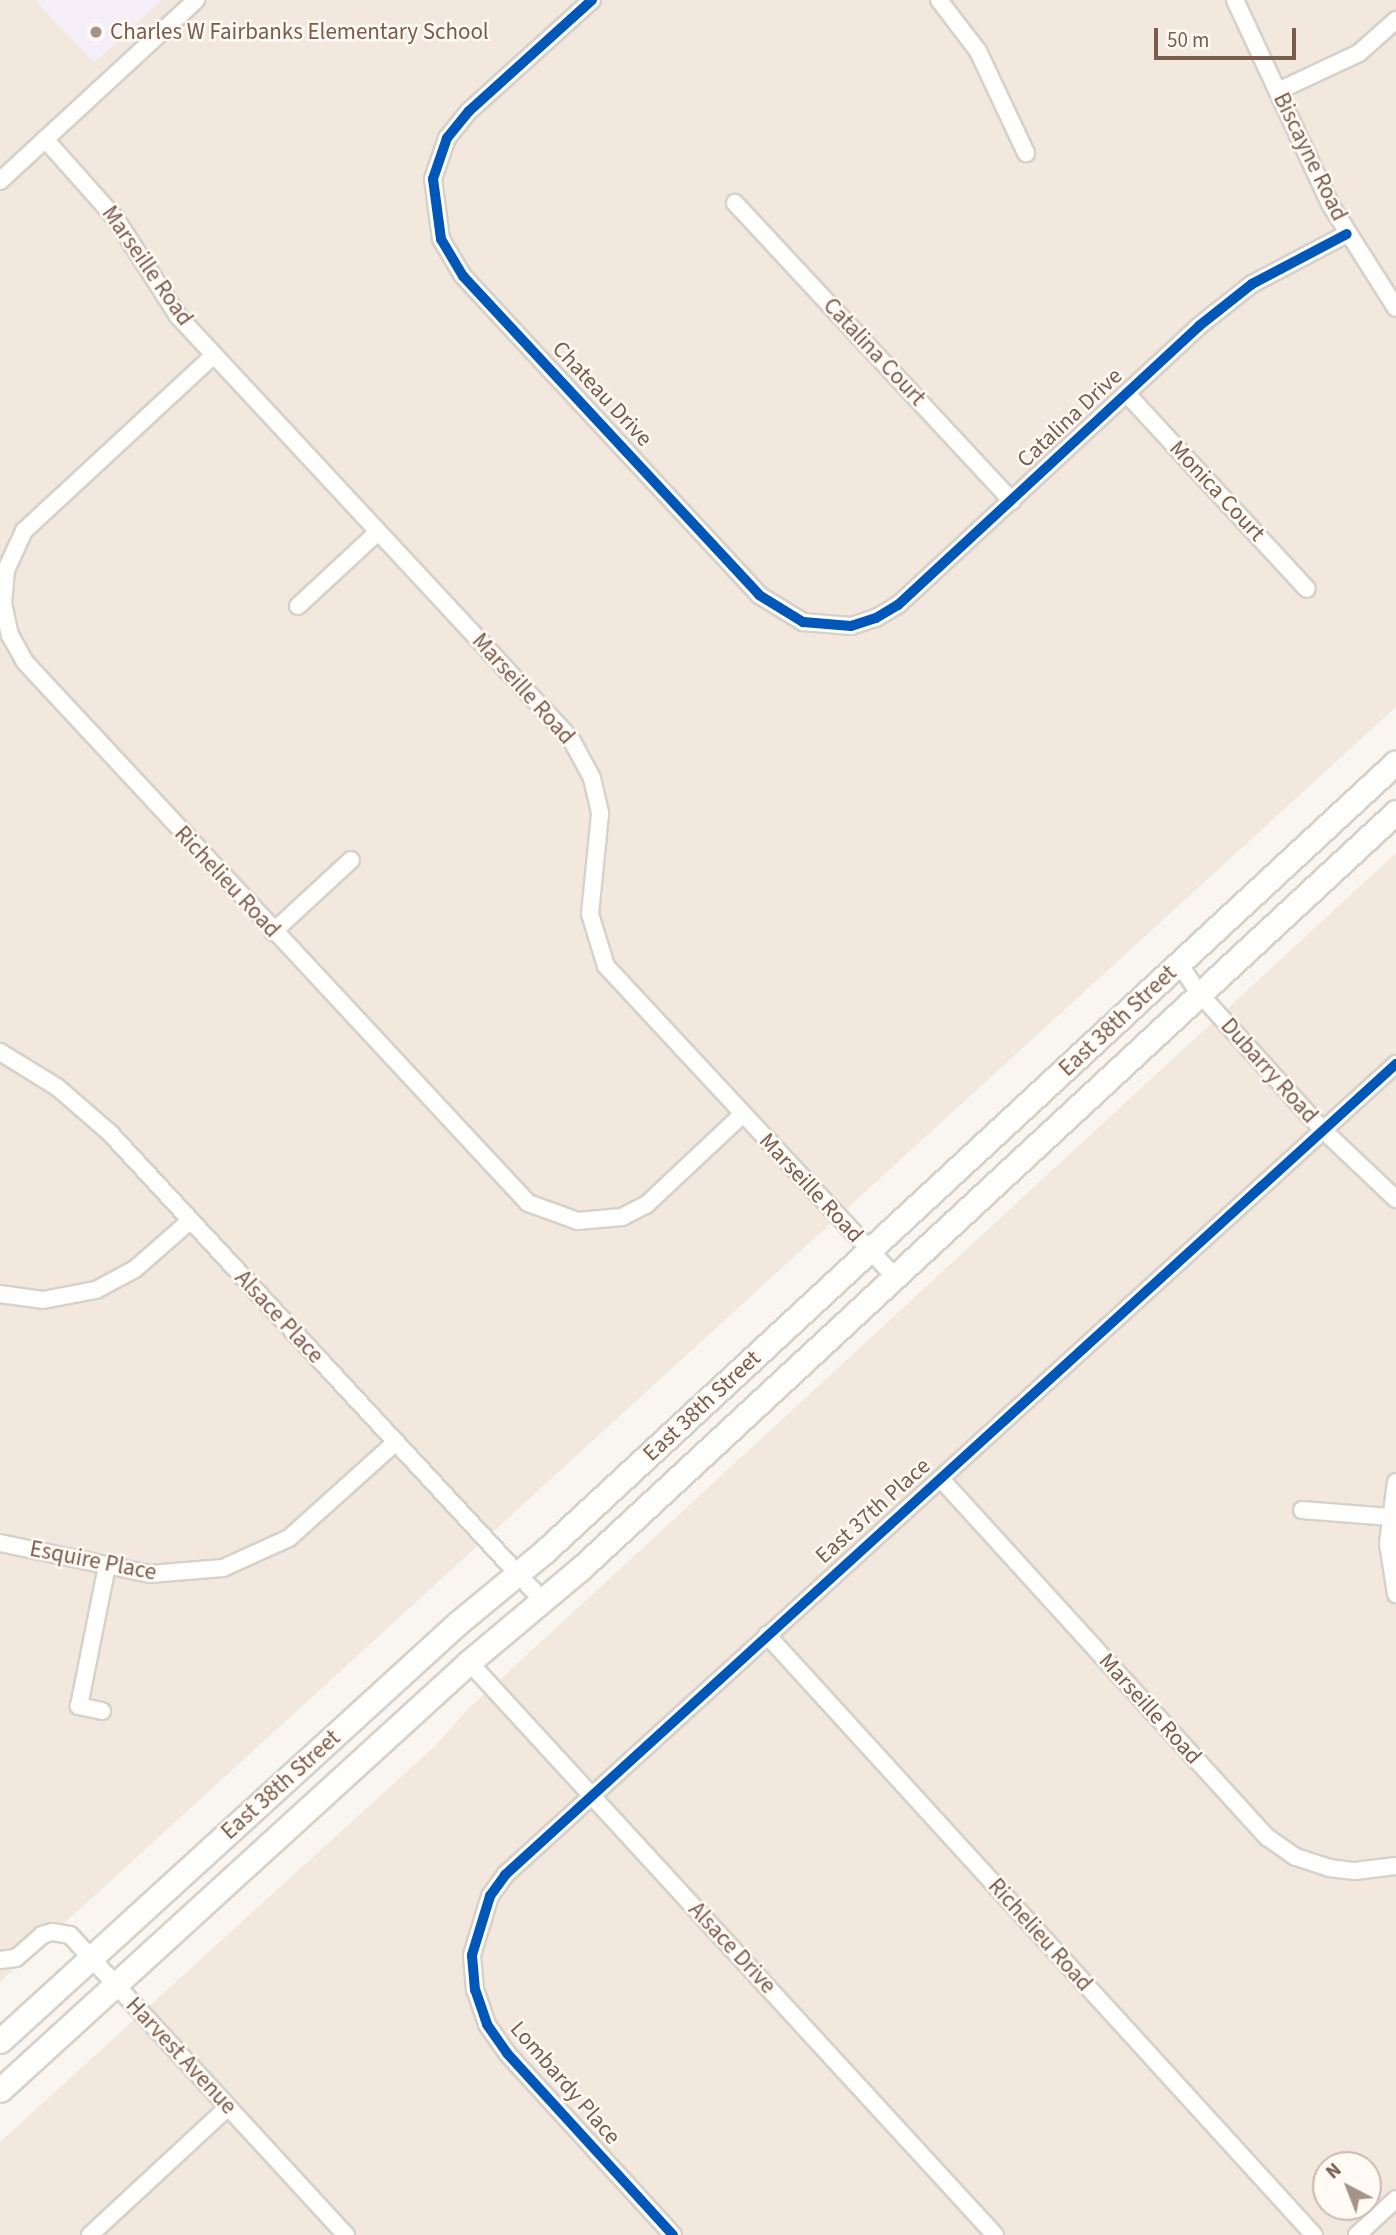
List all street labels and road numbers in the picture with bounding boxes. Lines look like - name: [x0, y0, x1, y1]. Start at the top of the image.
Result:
- street label: Biscayne Road: [1267, 88, 1353, 226]
- street label: Marseille Road: [96, 201, 198, 331]
- street label: Catalina Court: [817, 292, 931, 412]
- street label: Chateau Drive: [546, 336, 658, 452]
- street label: Catalina Drive: [1012, 362, 1128, 474]
- street label: Monica Court: [1163, 435, 1271, 547]
- street label: Marseille Road: [466, 628, 580, 750]
- street label: Richelieu Road: [168, 820, 286, 944]
- street label: East 38th Street: [1054, 960, 1182, 1082]
- street label: Dubarry Road: [1215, 1013, 1323, 1129]
- street label: Marseille Road: [753, 1127, 869, 1249]
- street label: Alsace Place: [229, 1265, 329, 1369]
- street label: East 38th Street: [638, 1345, 766, 1467]
- street label: East 37th Place: [810, 1452, 936, 1570]
- street label: Esquire Place: [27, 1535, 159, 1587]
- street label: Marseille Road: [1093, 1648, 1207, 1770]
- street label: East 38th Street: [216, 1724, 346, 1846]
- street label: Richelieu Road: [982, 1873, 1098, 1997]
- street label: Alsace Drive: [683, 1896, 781, 2000]
- street label: Harvest Avenue: [120, 1992, 242, 2120]
- street label: Lombardy Place: [504, 2016, 626, 2150]

